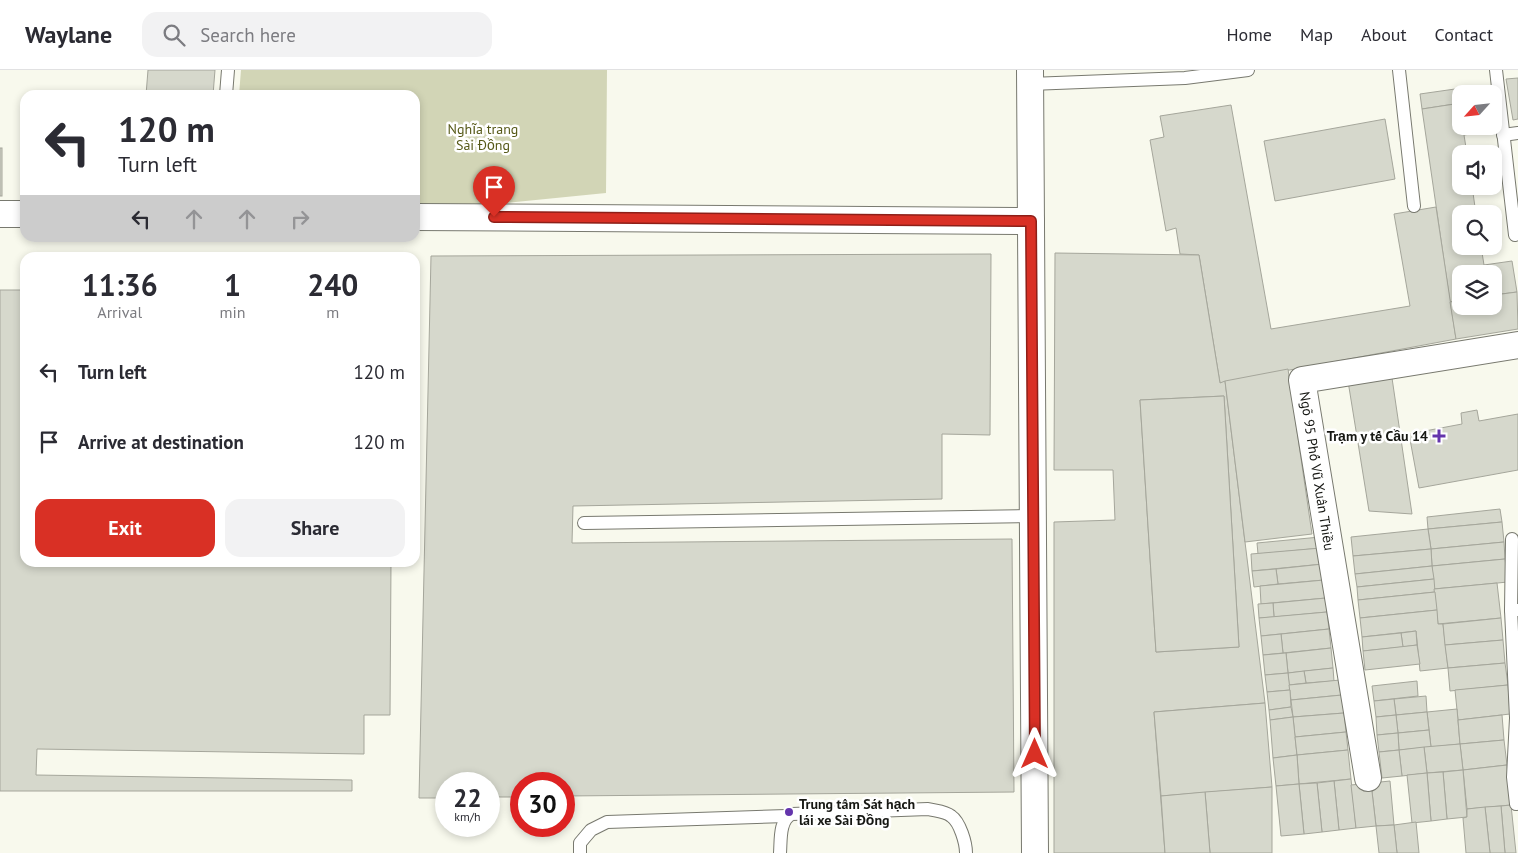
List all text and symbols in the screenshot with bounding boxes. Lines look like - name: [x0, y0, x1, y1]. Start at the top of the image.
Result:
- search box: [142, 12, 492, 57]
- text: Waylane: [25, 19, 112, 50]
- icon: search: [160, 21, 188, 49]
- text: Search here: [200, 23, 296, 47]
- text: Home: [1226, 23, 1272, 46]
- text: Map: [1300, 23, 1333, 46]
- text: About: [1361, 23, 1407, 46]
- text: Contact: [1435, 23, 1493, 46]
- north arrow: [1452, 85, 1502, 135]
- map controls: [1452, 85, 1502, 315]
- text: 120 m: [118, 106, 215, 152]
- icon: left: [35, 110, 100, 175]
- park label: Nghĩa trang Sài Đồng: [448, 120, 518, 154]
- button: sound: [1452, 145, 1502, 195]
- text: Turn left: [118, 150, 197, 178]
- pin: [473, 166, 515, 217]
- icon: arrive: [480, 173, 508, 201]
- icon: left: [127, 205, 155, 233]
- icon: ahead: [180, 205, 208, 233]
- icon: ahead: [233, 205, 261, 233]
- icon: right: [286, 205, 314, 233]
- button: search: [1452, 205, 1502, 255]
- text: 11:36: [82, 265, 158, 304]
- text: 1: [224, 265, 241, 304]
- text: 240: [307, 265, 358, 304]
- button: layers: [1452, 265, 1502, 315]
- text: Arrival: [97, 302, 142, 322]
- text: min: [220, 302, 246, 322]
- text: m: [326, 302, 339, 322]
- icon: left: [35, 358, 63, 386]
- text: Turn left: [78, 360, 147, 384]
- text: 120 m: [353, 360, 405, 384]
- street label: Ngõ 95 Phố Vũ Xuân Thiều: [1296, 390, 1338, 552]
- place label: Trạm y tế Cầu 14: [1327, 427, 1428, 445]
- icon: arrive: [35, 428, 63, 456]
- marker: Trạm y tế Cầu 14: [1432, 429, 1446, 443]
- text: Arrive at destination: [78, 430, 244, 454]
- text: 120 m: [353, 430, 405, 454]
- button: Exit: [35, 499, 215, 557]
- button: Share: [225, 499, 405, 557]
- position arrow: [1008, 727, 1060, 779]
- speed limit sign: 30: [510, 772, 575, 837]
- text: 22: [453, 782, 482, 814]
- place label: Trung tâm Sát hạch lái xe Sài Đồng: [799, 795, 915, 829]
- marker: Trung tâm Sát hạch lái xe Sài Đồng: [783, 806, 795, 818]
- text: km/h: [454, 809, 481, 824]

